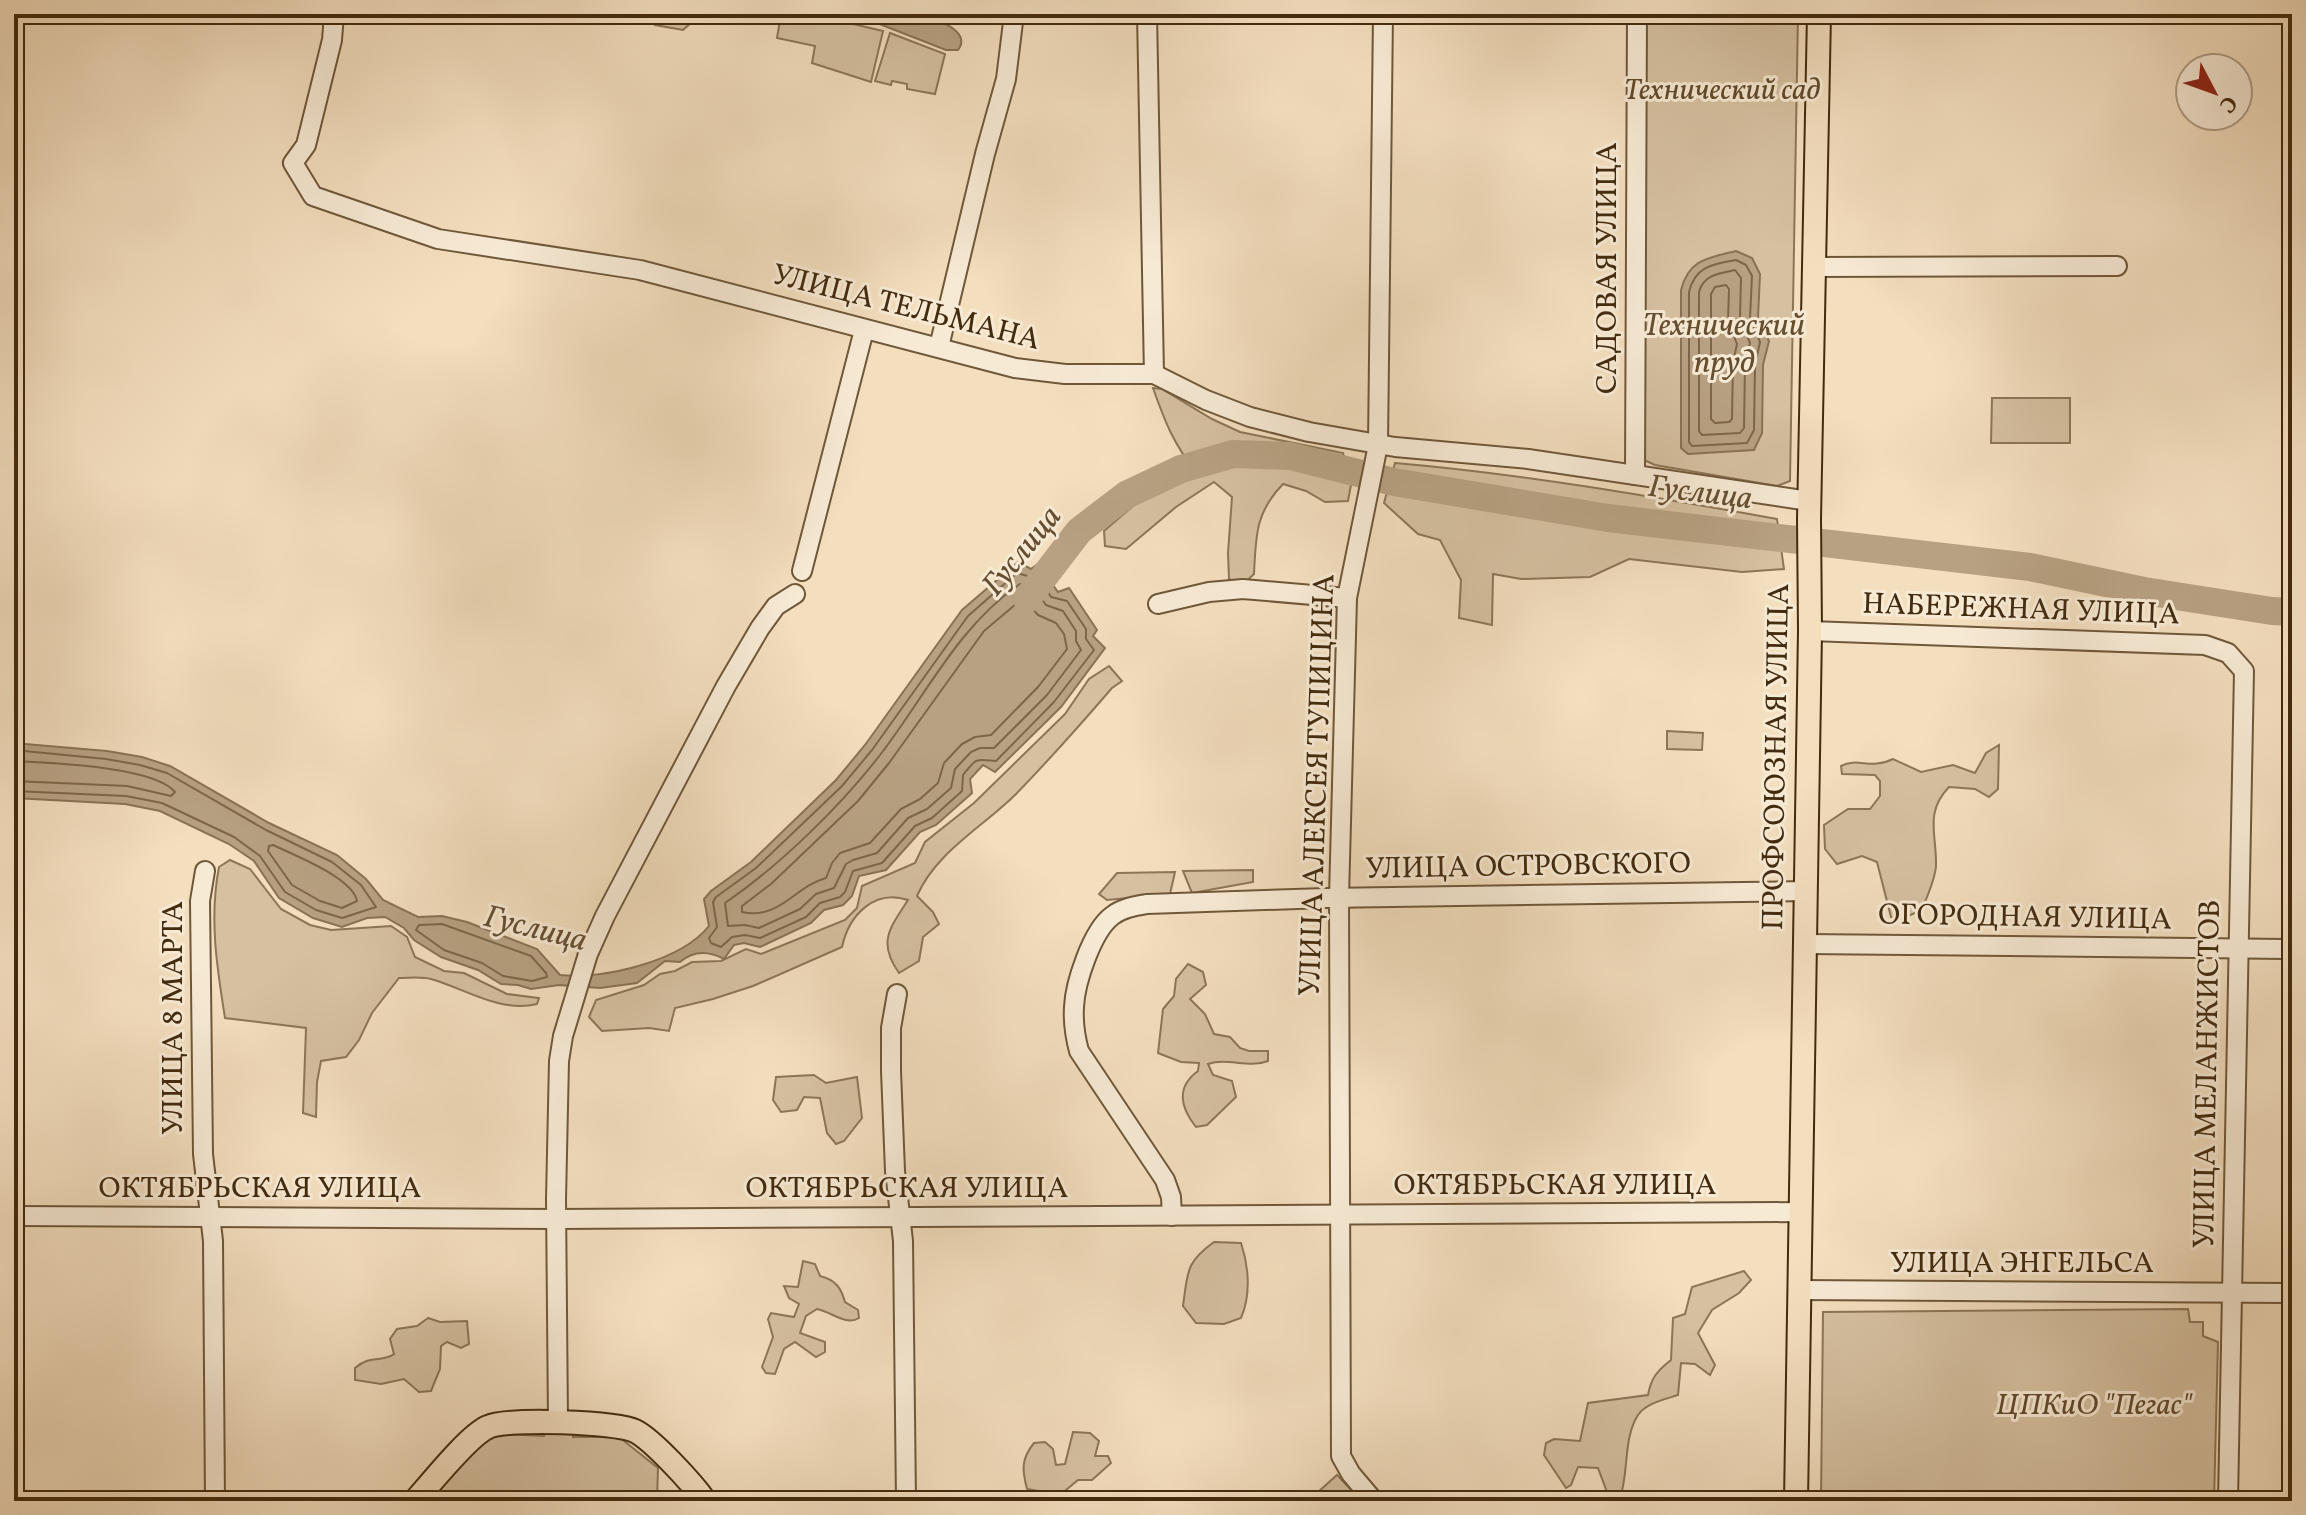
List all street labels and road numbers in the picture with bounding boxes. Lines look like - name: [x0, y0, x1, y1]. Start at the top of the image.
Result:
- street label: САДОВАЯ УЛИЦА: [1587, 142, 1629, 394]
- street label: УЛИЦА ТЕЛЬМАНА: [768, 254, 1044, 362]
- street label: УЛИЦА АЛЕКСЕЯ ТУПИЦИНА: [1290, 573, 1346, 997]
- street label: ПРОФСОЮЗНАЯ УЛИЦА: [1753, 583, 1801, 931]
- street label: НАБЕРЕЖНАЯ УЛИЦА: [1862, 583, 2180, 637]
- street label: УЛИЦА ОСТРОВСКОГО: [1365, 843, 1691, 891]
- street label: ОГОРОДНАЯ УЛИЦА: [1878, 894, 2172, 942]
- street label: УЛИЦА МЕЛАНЖИСТОВ: [2184, 899, 2232, 1249]
- street label: УЛИЦА 8 МАРТА: [153, 901, 195, 1135]
- street label: ОКТЯБРЬСКАЯ УЛИЦА: [1394, 1165, 1716, 1207]
- street label: ОКТЯБРЬСКАЯ УЛИЦА: [99, 1168, 421, 1210]
- street label: ОКТЯБРЬСКАЯ УЛИЦА: [746, 1168, 1068, 1210]
- street label: УЛИЦА ЭНГЕЛЬСА: [1890, 1243, 2154, 1285]

